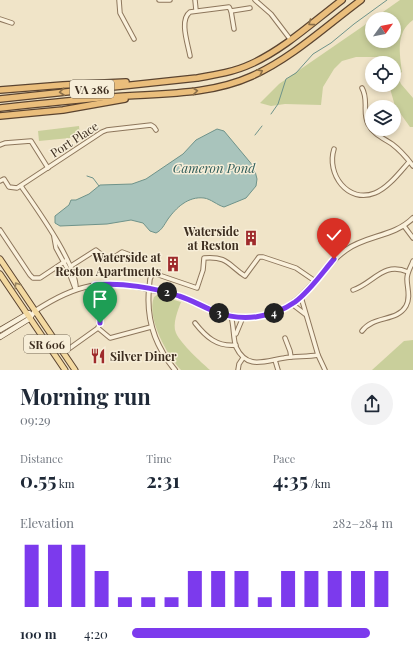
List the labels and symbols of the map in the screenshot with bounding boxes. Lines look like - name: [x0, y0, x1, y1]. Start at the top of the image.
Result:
- north arrow: [365, 12, 401, 48]
- one-way arrow: [308, 19, 315, 26]
- one-way arrow: [256, 69, 264, 77]
- road number: VA 286: [70, 80, 114, 98]
- one-way arrow: [192, 86, 198, 95]
- one-way arrow: [59, 88, 65, 97]
- street label: Port Place: [47, 118, 101, 160]
- water label: Cameron Pond: [173, 159, 256, 176]
- pin: [317, 218, 351, 259]
- place label: Waterside at Reston: [183, 223, 240, 253]
- building icon: Waterside at Reston: [242, 229, 260, 247]
- place label: Waterside at Reston Apartments: [55, 249, 162, 279]
- building icon: Waterside at Reston Apartments: [164, 255, 182, 273]
- one-way arrow: [14, 282, 22, 289]
- pin: [83, 282, 117, 323]
- pin: 2: [157, 282, 177, 302]
- pin: 3: [209, 303, 229, 323]
- pin: 4: [264, 303, 284, 323]
- road number: SR 606: [24, 335, 70, 353]
- restaurant icon: Silver Diner: [89, 347, 107, 365]
- place label: Silver Diner: [110, 348, 177, 364]

